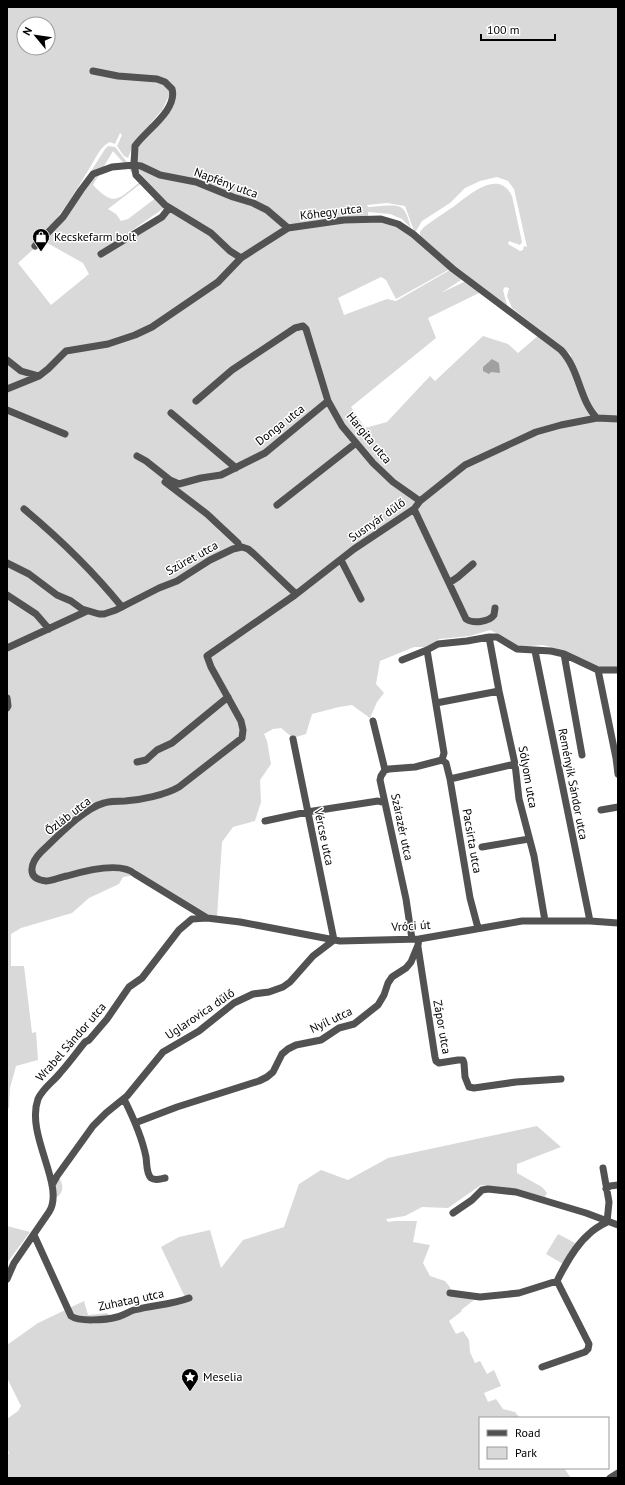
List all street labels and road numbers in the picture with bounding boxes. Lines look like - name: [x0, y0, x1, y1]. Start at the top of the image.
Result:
- street label: Napfény utca: [192, 164, 260, 201]
- street label: Kőhegy utca: [299, 200, 363, 223]
- street label: Donga utca: [252, 401, 307, 448]
- street label: Hargita utca: [343, 409, 395, 467]
- street label: Susnyár dűlő: [345, 494, 408, 545]
- street label: Szüret utca: [163, 537, 221, 578]
- street label: Reményik Sándor utca: [555, 727, 592, 841]
- street label: Sólyom utca: [516, 745, 541, 809]
- street label: Szárazér utca: [388, 792, 417, 862]
- street label: Őzláb utca: [42, 793, 94, 838]
- street label: Vércse utca: [311, 806, 338, 867]
- street label: Pacsirta utca: [459, 807, 486, 874]
- street label: Vróci út: [390, 917, 431, 934]
- street label: Uglarovica dűlő: [162, 985, 237, 1042]
- street label: Wrabel Sándor utca: [32, 999, 109, 1084]
- street label: Zápor utca: [430, 999, 455, 1055]
- street label: Nyíl utca: [307, 1003, 355, 1036]
- street label: Zuhatag utca: [97, 1285, 165, 1314]

